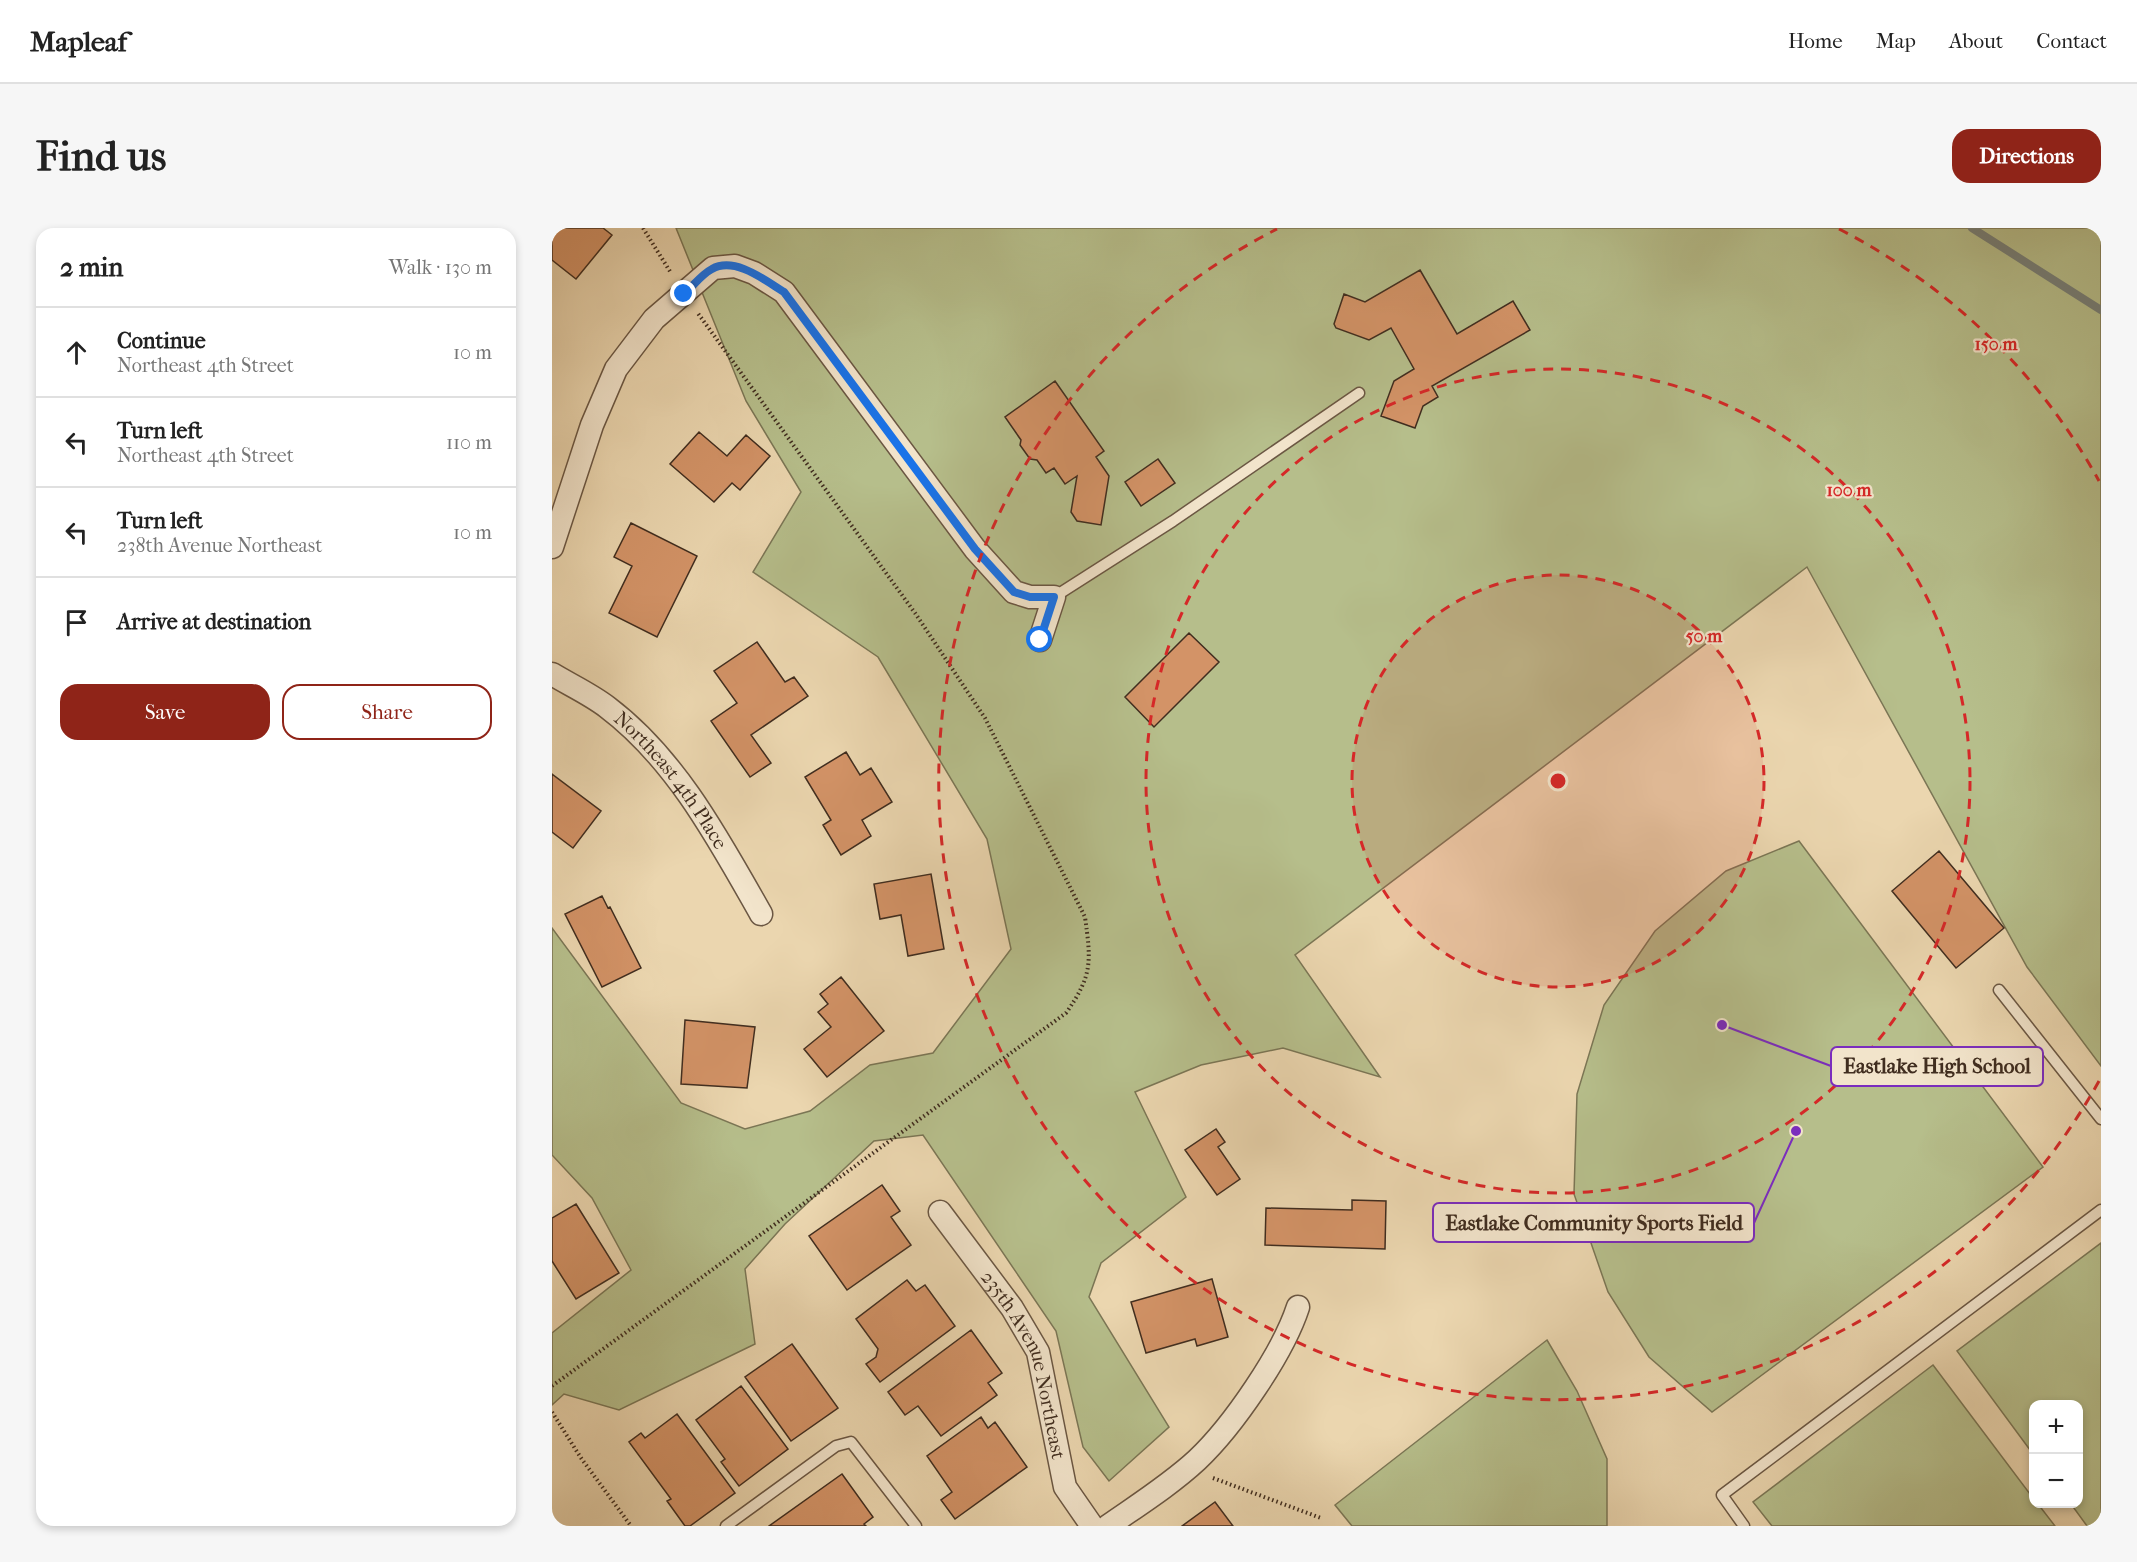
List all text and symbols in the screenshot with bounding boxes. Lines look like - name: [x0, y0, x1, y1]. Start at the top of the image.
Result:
- text: Mapleaf: [30, 25, 127, 58]
- text: Home: [1788, 29, 1843, 53]
- text: Map: [1876, 29, 1916, 53]
- text: About: [1949, 29, 2003, 53]
- text: Contact: [2036, 29, 2107, 53]
- button: Directions: [1952, 129, 2101, 183]
- text: Find us: [36, 132, 166, 181]
- text: 2 min: [60, 252, 123, 283]
- text: Walk · 130 m: [389, 256, 492, 279]
- route end: [670, 280, 696, 306]
- text: Continue: [117, 328, 206, 354]
- text: 150 m: [1975, 334, 2018, 355]
- icon: ahead: [60, 336, 93, 369]
- text: 10 m: [453, 341, 492, 364]
- text: Northeast 4th Street: [117, 354, 294, 377]
- text: Turn left: [117, 418, 203, 444]
- icon: left: [60, 426, 93, 459]
- text: 110 m: [446, 431, 492, 454]
- text: Northeast 4th Street: [117, 444, 294, 467]
- text: 100 m: [1826, 480, 1873, 501]
- text: Turn left: [117, 508, 203, 534]
- icon: left: [60, 516, 93, 549]
- text: 10 m: [453, 521, 492, 544]
- text: 238th Avenue Northeast: [117, 534, 322, 557]
- icon: arrive: [60, 606, 93, 639]
- text: Arrive at destination: [117, 609, 311, 635]
- route start: [1026, 626, 1052, 652]
- text: 50 m: [1686, 626, 1723, 647]
- button: Save: [60, 684, 270, 740]
- button: Share: [282, 684, 492, 740]
- street label: Northeast 4th Place: [609, 707, 732, 853]
- centre of rings: [1548, 771, 1568, 791]
- callout: Eastlake High School: [1831, 1047, 2043, 1086]
- text: Eastlake High School: [1843, 1054, 2031, 1078]
- callout: Eastlake Community Sports Field: [1433, 1203, 1754, 1242]
- text: Eastlake Community Sports Field: [1445, 1211, 1743, 1235]
- street label: 235th Avenue Northeast: [976, 1266, 1070, 1461]
- map controls: [2029, 1400, 2083, 1508]
- button: +: [2029, 1400, 2083, 1454]
- button: −: [2029, 1454, 2083, 1508]

